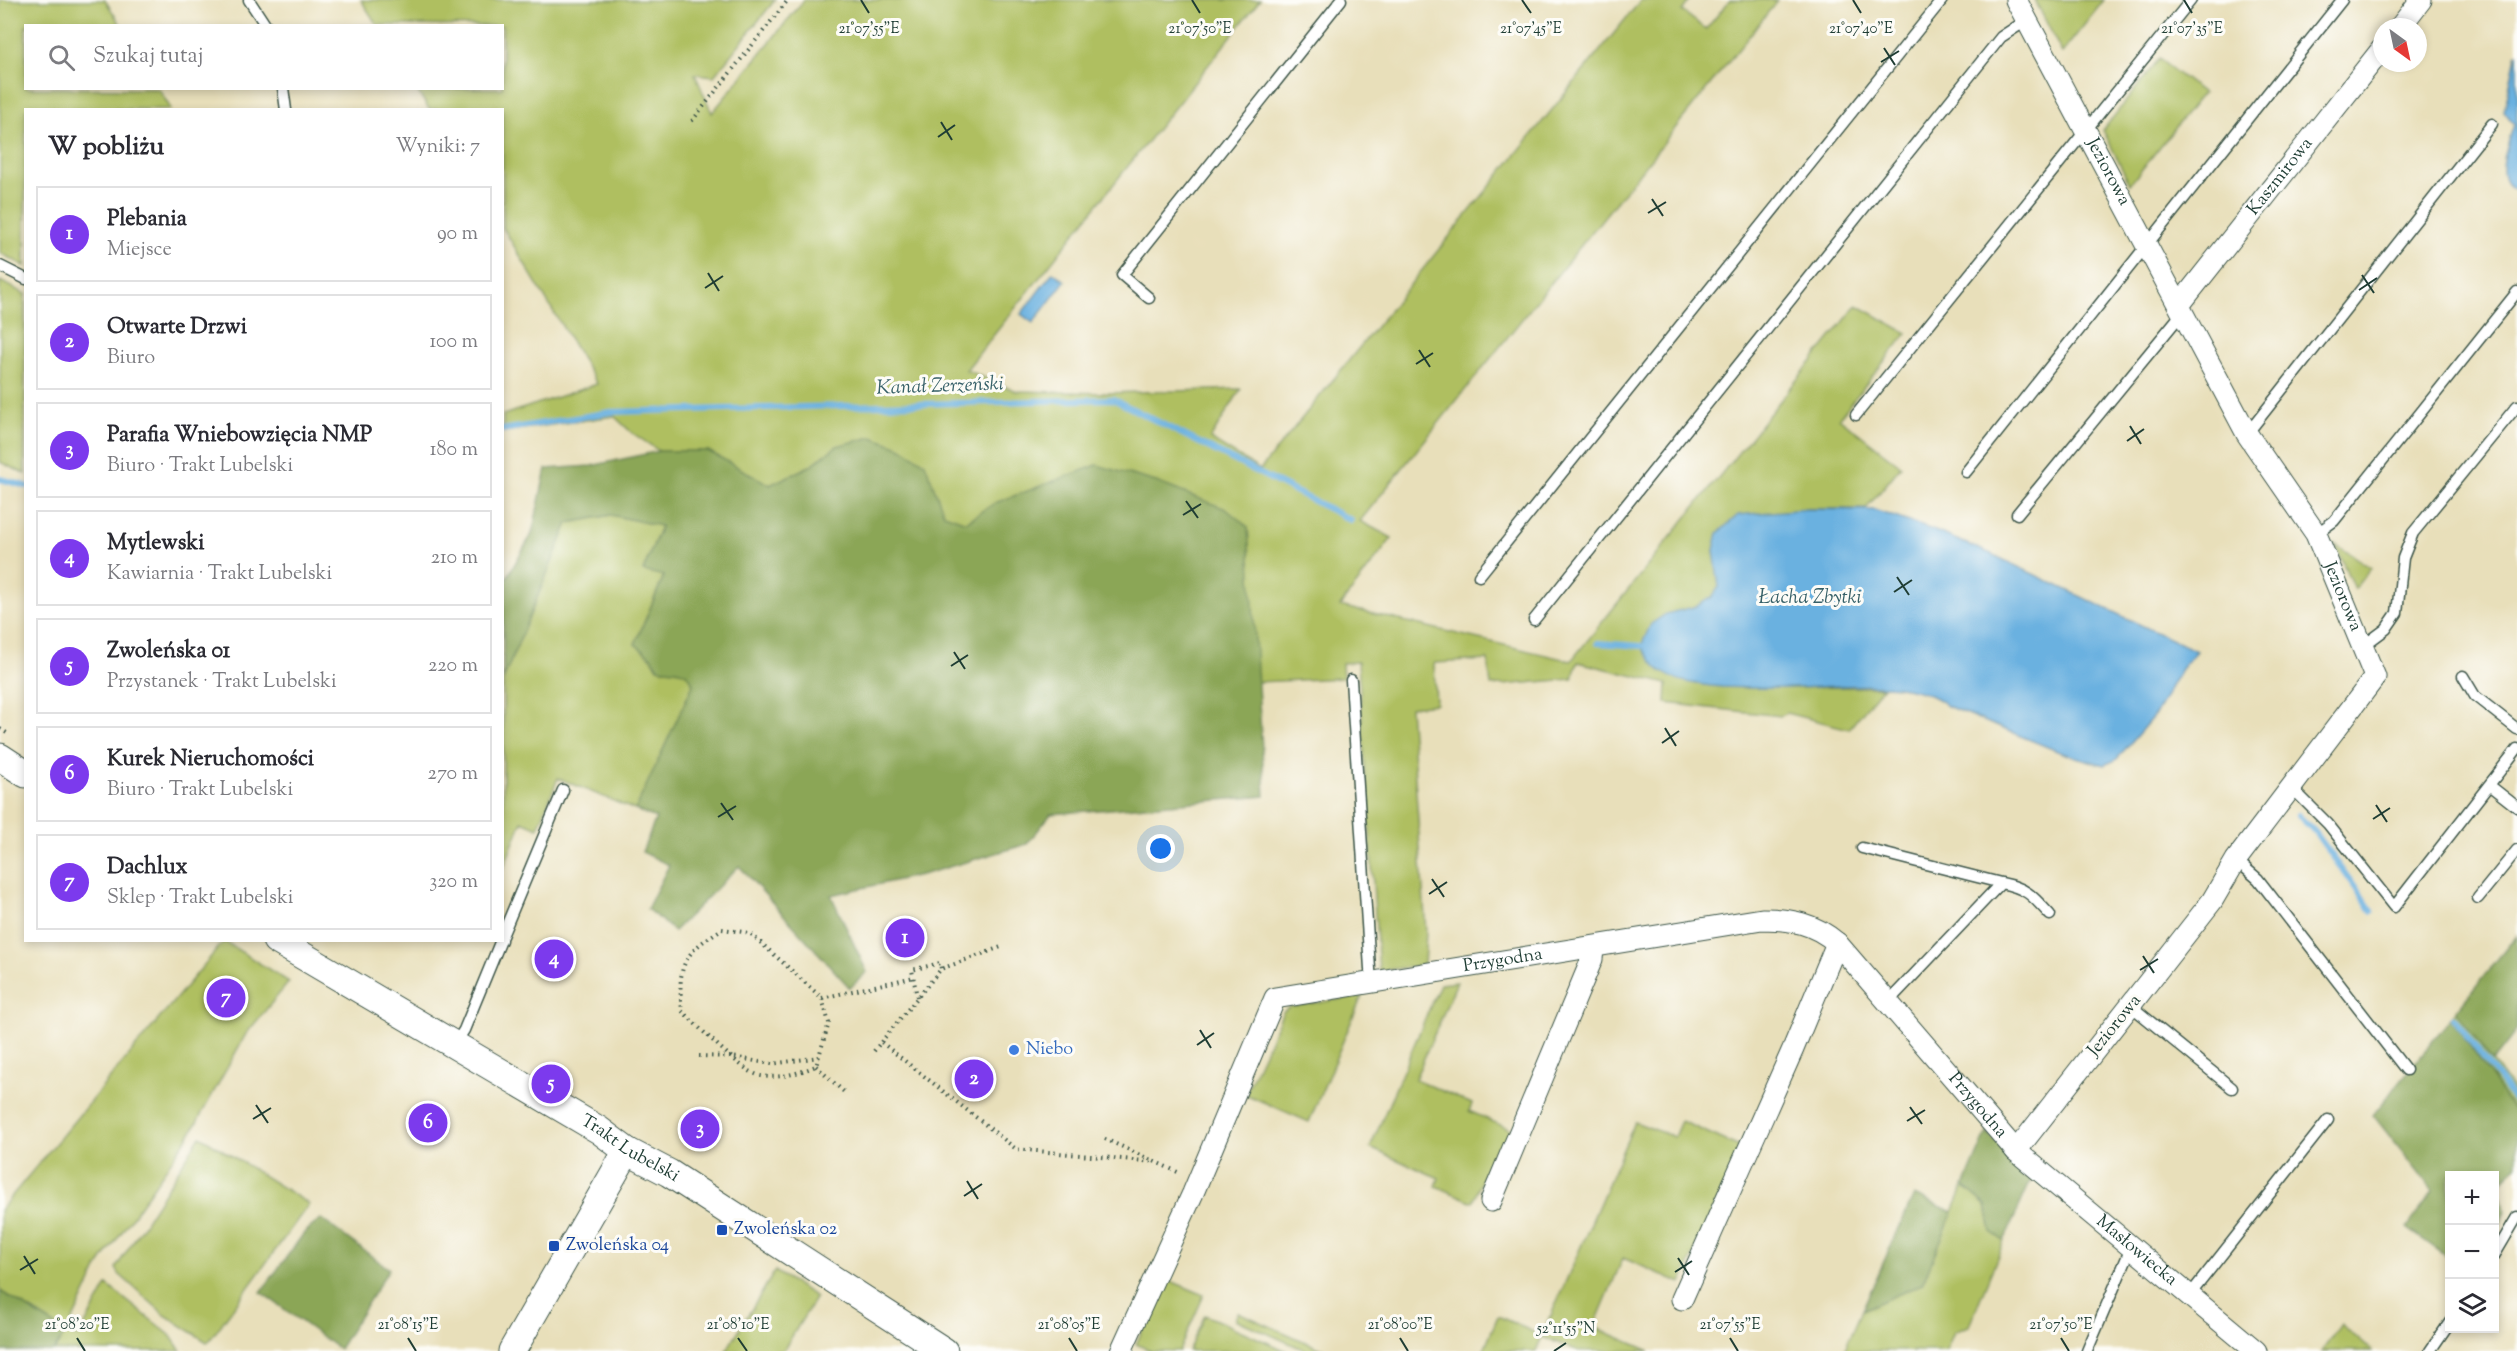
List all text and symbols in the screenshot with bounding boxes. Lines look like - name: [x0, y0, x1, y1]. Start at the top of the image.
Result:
- north arrow: [2373, 18, 2427, 72]
- text: 21°07'55"E: [838, 19, 900, 40]
- text: 21°07'50"E: [1168, 19, 1232, 40]
- text: 21°07'45"E: [1500, 19, 1562, 40]
- text: 21°07'40"E: [1829, 19, 1893, 40]
- text: 21°07'35"E: [2161, 19, 2223, 40]
- search box: [24, 24, 504, 90]
- icon: search: [45, 41, 78, 74]
- text: Szukaj tutaj: [93, 41, 204, 73]
- text: W pobliżu: [48, 129, 164, 166]
- street label: Kaszmirowa: [2242, 132, 2320, 222]
- text: Wyniki: 7: [395, 133, 480, 162]
- street label: Jeziorowa: [2078, 133, 2136, 211]
- text: Plebania: [107, 204, 187, 236]
- text: 1: [66, 220, 73, 249]
- text: 90 m: [437, 220, 478, 249]
- text: Miejsce: [107, 236, 172, 265]
- text: Otwarte Drzwi: [107, 312, 247, 344]
- text: 2: [65, 328, 74, 357]
- text: 100 m: [429, 328, 478, 357]
- text: Biuro: [107, 344, 155, 373]
- water label: Kanał Zerzeński: [876, 370, 1004, 404]
- text: Parafia Wniebowzięcia NMP: [107, 420, 372, 452]
- text: 3: [65, 436, 74, 465]
- text: 180 m: [430, 436, 478, 465]
- text: Biuro · Trakt Lubelski: [107, 452, 293, 481]
- text: Mytlewski: [107, 528, 205, 560]
- text: 4: [64, 544, 75, 573]
- text: 210 m: [431, 544, 478, 573]
- street label: Jeziorowa: [2316, 557, 2368, 636]
- text: Kawiarnia · Trakt Lubelski: [107, 560, 332, 589]
- water label: Łacha Zbytki: [1758, 584, 1862, 613]
- text: Zwoleńska 01: [107, 636, 230, 668]
- text: 5: [66, 652, 73, 681]
- text: 220 m: [428, 652, 478, 681]
- text: Przystanek · Trakt Lubelski: [107, 668, 337, 697]
- text: Kurek Nieruchomości: [107, 744, 314, 776]
- text: 6: [65, 760, 74, 789]
- text: 270 m: [428, 760, 478, 789]
- text: Biuro · Trakt Lubelski: [107, 776, 293, 805]
- your location: [1146, 834, 1175, 863]
- text: Dachlux: [107, 852, 188, 884]
- text: 7: [64, 868, 75, 897]
- text: 320 m: [429, 868, 478, 897]
- text: Sklep · Trakt Lubelski: [107, 884, 293, 913]
- pin: 1: [886, 916, 924, 960]
- pin: 4: [534, 936, 574, 982]
- street label: Przygodna: [1461, 942, 1544, 980]
- pin: 7: [206, 976, 246, 1020]
- street label: Jeziorowa: [2081, 989, 2148, 1063]
- place label: Niebo: [1026, 1037, 1073, 1063]
- marker: Niebo: [1007, 1043, 1021, 1057]
- pin: 2: [954, 1056, 994, 1102]
- pin: 5: [532, 1062, 570, 1106]
- street label: Przygodna: [1941, 1067, 2013, 1144]
- pin: 6: [408, 1100, 448, 1146]
- pin: 3: [680, 1106, 720, 1152]
- street label: Trakt Lubelski: [575, 1109, 684, 1189]
- map controls: [2445, 1171, 2499, 1333]
- button: +: [2445, 1171, 2499, 1225]
- street label: Masłowiecka: [2090, 1209, 2183, 1293]
- place label: Zwoleńska 02: [734, 1217, 838, 1243]
- marker: Zwoleńska 02: [715, 1223, 729, 1237]
- button: −: [2445, 1225, 2499, 1279]
- place label: Zwoleńska 04: [566, 1233, 669, 1259]
- marker: Zwoleńska 04: [547, 1239, 561, 1253]
- button: layers: [2445, 1279, 2499, 1333]
- text: 21°08'20"E: [45, 1315, 109, 1336]
- text: 21°08'15"E: [378, 1315, 438, 1336]
- text: 21°08'10"E: [706, 1315, 770, 1336]
- text: 21°08'05"E: [1038, 1315, 1100, 1336]
- text: 21°08'00"E: [1367, 1315, 1433, 1336]
- text: 21°07'55"E: [1699, 1315, 1761, 1336]
- text: 21°07'50"E: [2029, 1315, 2093, 1336]
- text: 52°11'55"N: [1536, 1319, 1595, 1340]

